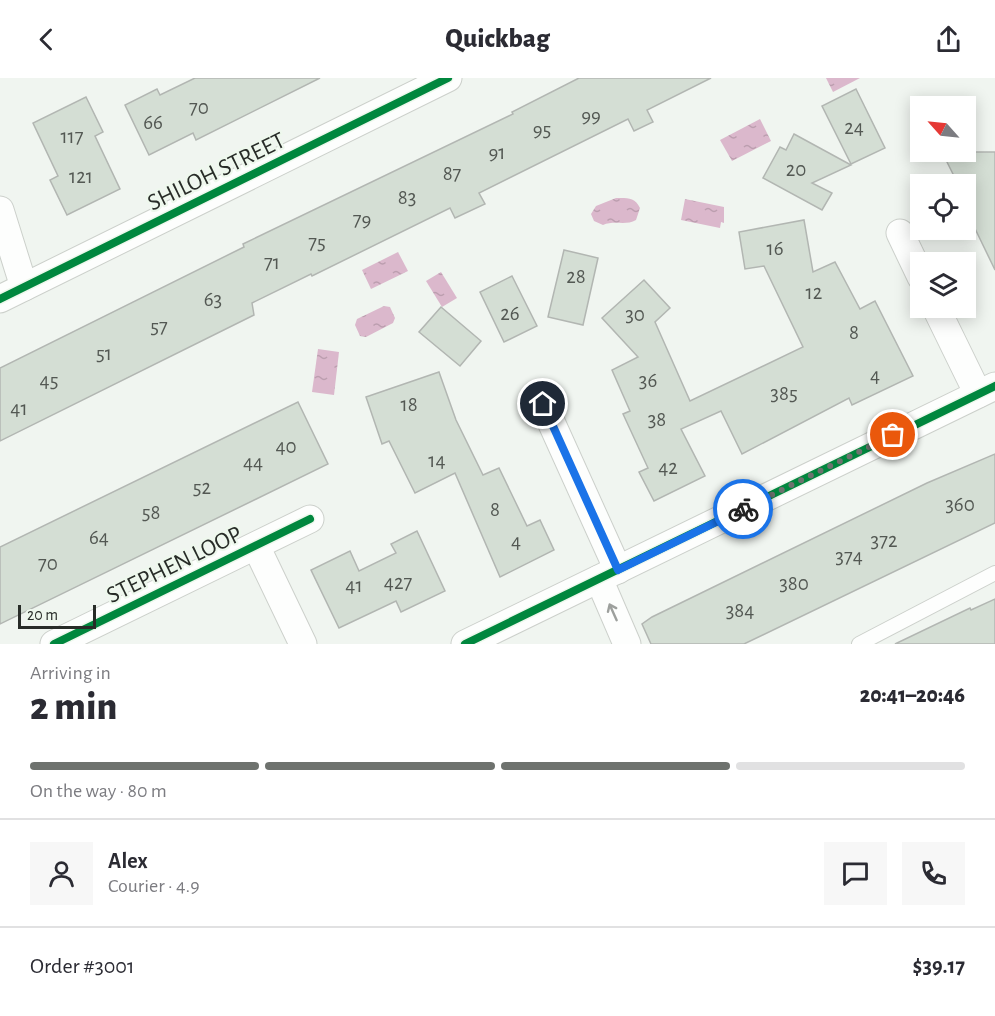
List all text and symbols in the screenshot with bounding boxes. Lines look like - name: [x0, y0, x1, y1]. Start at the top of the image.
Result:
- icon: back: [30, 23, 63, 56]
- icon: share: [932, 23, 965, 56]
- text: Quickbag: [445, 25, 550, 52]
- north arrow: [910, 96, 976, 162]
- map controls: [910, 96, 976, 318]
- house number: 70: [189, 97, 209, 118]
- house number: 99: [581, 105, 601, 126]
- house number: 66: [143, 112, 163, 133]
- house number: 24: [844, 117, 864, 138]
- house number: 95: [533, 119, 551, 140]
- house number: 117: [60, 126, 84, 147]
- street label: SHILOH STREET: [144, 128, 289, 216]
- house number: 91: [488, 142, 506, 163]
- house number: 20: [786, 159, 806, 180]
- house number: 87: [443, 163, 462, 184]
- house number: 121: [69, 166, 93, 187]
- button: locate: [910, 174, 976, 240]
- house number: 83: [398, 187, 416, 208]
- house number: 79: [353, 209, 371, 230]
- house number: 75: [308, 232, 326, 253]
- house number: 16: [766, 238, 784, 259]
- house number: 71: [264, 252, 280, 273]
- button: layers: [910, 252, 976, 318]
- house number: 28: [566, 266, 586, 287]
- house number: 12: [806, 282, 822, 303]
- house number: 63: [204, 289, 222, 310]
- house number: 26: [500, 303, 520, 324]
- house number: 30: [625, 304, 645, 325]
- house number: 57: [150, 316, 168, 337]
- house number: 8: [849, 322, 859, 343]
- house number: 51: [96, 343, 112, 364]
- house number: 4: [870, 365, 880, 386]
- house number: 45: [40, 370, 58, 391]
- house number: 36: [639, 370, 657, 391]
- pin: [517, 378, 568, 429]
- house number: 385: [770, 383, 798, 404]
- icon: home: [526, 387, 559, 420]
- house number: 18: [400, 394, 418, 415]
- house number: 41: [10, 398, 28, 419]
- house number: 38: [648, 409, 666, 430]
- pin: [867, 409, 918, 460]
- icon: bag: [876, 418, 909, 451]
- house number: 40: [275, 436, 297, 457]
- house number: 14: [428, 450, 446, 471]
- house number: 44: [243, 452, 263, 473]
- house number: 42: [658, 457, 678, 478]
- house number: 52: [193, 477, 211, 498]
- courier: [713, 479, 773, 539]
- icon: bike: [727, 493, 760, 526]
- house number: 360: [945, 494, 975, 515]
- house number: 8: [490, 499, 500, 520]
- house number: 58: [142, 502, 160, 523]
- street label: STEPHEN LOOP: [103, 522, 246, 608]
- house number: 64: [89, 527, 109, 548]
- house number: 372: [871, 530, 897, 551]
- house number: 4: [511, 531, 521, 552]
- house number: 374: [835, 546, 863, 567]
- house number: 70: [38, 553, 58, 574]
- house number: 427: [384, 572, 412, 593]
- house number: 380: [779, 573, 809, 594]
- house number: 41: [345, 575, 363, 596]
- house number: 384: [726, 600, 754, 621]
- scale bar: [18, 602, 96, 630]
- one-way arrow: [607, 603, 618, 621]
- text: 20 m: [27, 607, 58, 623]
- text: Arriving in: [30, 663, 111, 683]
- text: 20:41–20:46: [860, 684, 965, 706]
- text: 2 min: [30, 688, 117, 727]
- text: On the way · 80 m: [30, 781, 167, 801]
- button: person: [30, 842, 93, 905]
- button: chat: [824, 842, 887, 905]
- button: phone: [902, 842, 965, 905]
- text: Alex: [108, 850, 148, 872]
- text: Courier · 4.9: [108, 876, 200, 896]
- text: Order #3001: [30, 955, 135, 977]
- text: $39.17: [913, 955, 965, 977]

